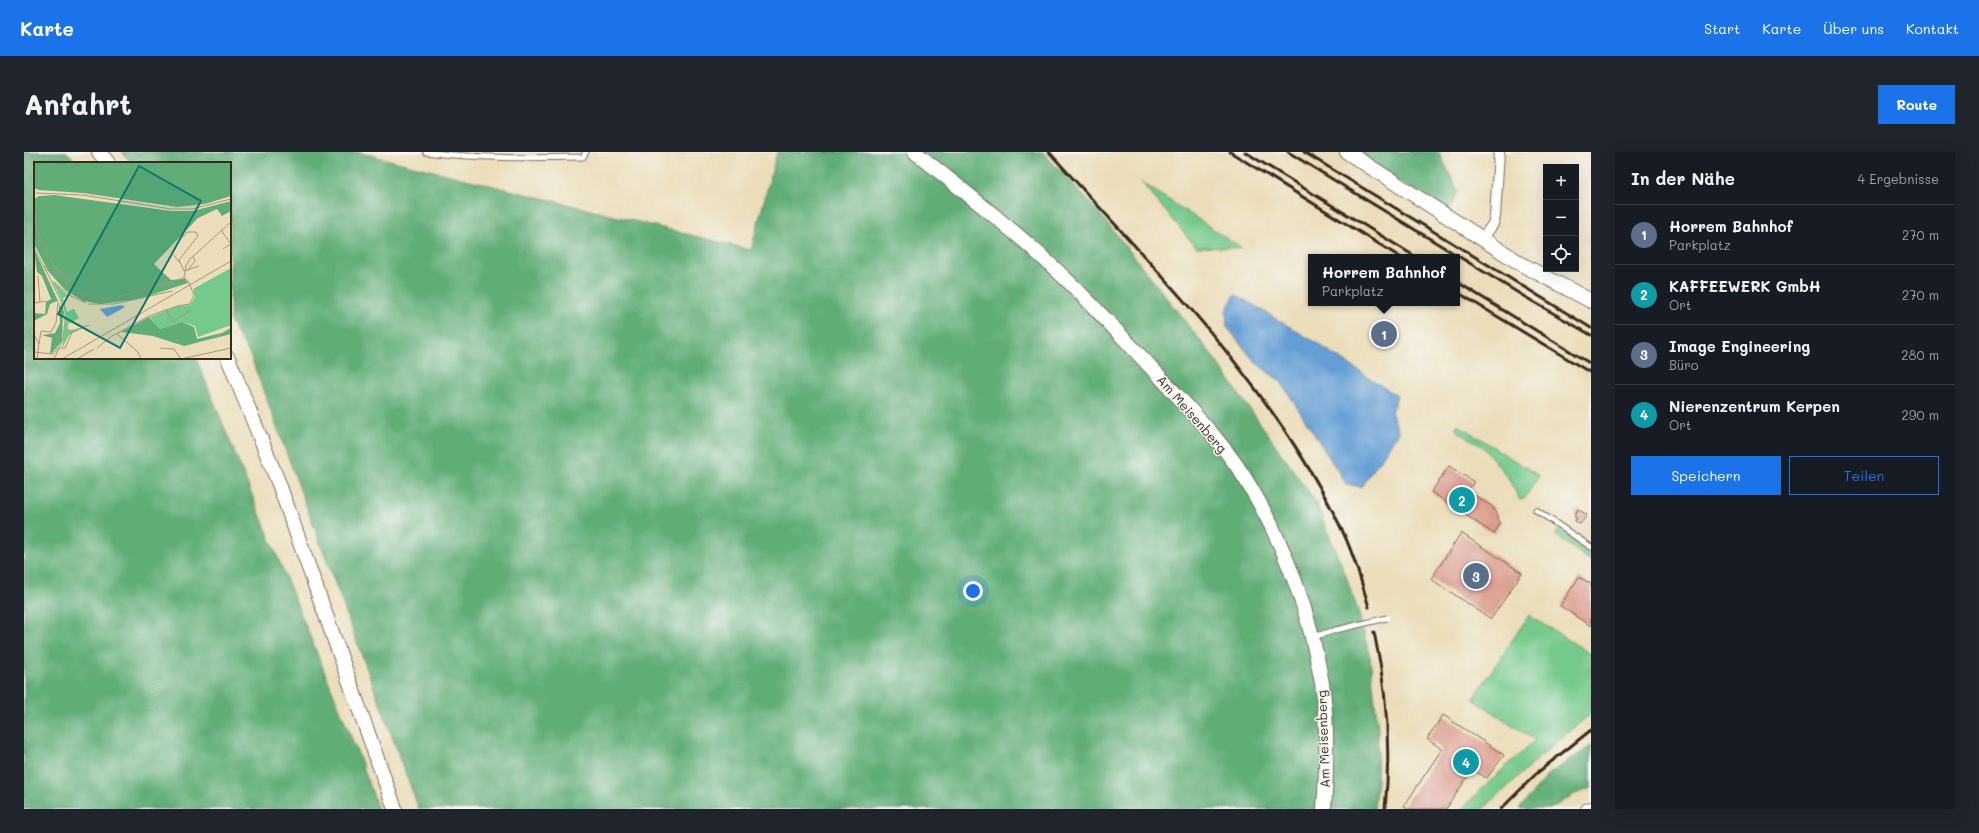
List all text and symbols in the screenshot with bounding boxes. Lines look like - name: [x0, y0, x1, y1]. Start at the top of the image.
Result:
- text: Karte: [20, 16, 74, 41]
- text: Start: [1704, 19, 1740, 38]
- text: Karte: [1762, 19, 1801, 38]
- text: Über uns: [1823, 19, 1884, 38]
- text: Kontakt: [1906, 19, 1959, 38]
- button: Route: [1878, 85, 1955, 124]
- text: Anfahrt: [24, 86, 132, 122]
- inset map: [34, 162, 231, 359]
- map controls: [1543, 164, 1579, 272]
- button: +: [1543, 164, 1579, 200]
- text: In der Nähe: [1631, 167, 1735, 189]
- text: 4 Ergebnisse: [1858, 170, 1939, 187]
- button: −: [1543, 200, 1579, 236]
- text: Horrem Bahnhof: [1669, 216, 1793, 236]
- text: 1: [1641, 226, 1647, 243]
- text: 270 m: [1902, 226, 1939, 243]
- button: locate: [1543, 236, 1579, 272]
- text: Parkplatz: [1669, 236, 1731, 253]
- popup: [1308, 254, 1460, 306]
- text: Horrem Bahnhof: [1322, 262, 1446, 282]
- text: KAFFEEWERK GmbH: [1669, 276, 1821, 296]
- text: Parkplatz: [1322, 282, 1384, 299]
- text: 2: [1640, 286, 1648, 303]
- text: 270 m: [1902, 286, 1939, 303]
- text: Ort: [1669, 296, 1692, 313]
- pin: 1: [1371, 319, 1397, 349]
- text: Image Engineering: [1669, 336, 1810, 356]
- text: 3: [1640, 346, 1648, 363]
- text: 280 m: [1901, 346, 1939, 363]
- text: Büro: [1669, 356, 1698, 373]
- street label: Am Meisenberg: [1154, 371, 1231, 456]
- text: Nierenzentrum Kerpen: [1669, 396, 1840, 416]
- text: 4: [1640, 406, 1648, 423]
- text: 290 m: [1902, 406, 1939, 423]
- text: Ort: [1669, 416, 1692, 433]
- button: Speichern: [1631, 456, 1781, 495]
- button: Teilen: [1789, 456, 1939, 495]
- pin: 2: [1449, 485, 1475, 515]
- pin: 3: [1463, 561, 1489, 591]
- your location: [963, 581, 983, 601]
- street label: Am Meisenberg: [1312, 690, 1333, 788]
- pin: 4: [1453, 747, 1479, 777]

